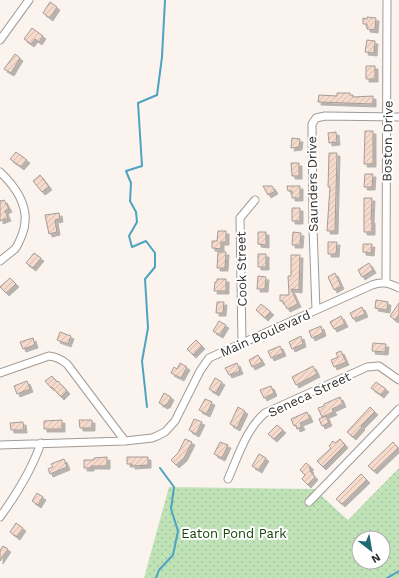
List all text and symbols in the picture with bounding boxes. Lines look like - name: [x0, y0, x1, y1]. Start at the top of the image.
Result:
- street label: Boston Drive: [379, 100, 396, 182]
- street label: Saunders Drive: [304, 136, 321, 232]
- street label: Cook Street: [233, 231, 250, 307]
- street label: Main Boulevard: [218, 307, 313, 360]
- street label: Seneca Street: [266, 369, 353, 420]
- park label: Eaton Pond Park: [181, 526, 287, 541]
- north arrow: [351, 530, 391, 570]
- text: N: [369, 550, 383, 566]

